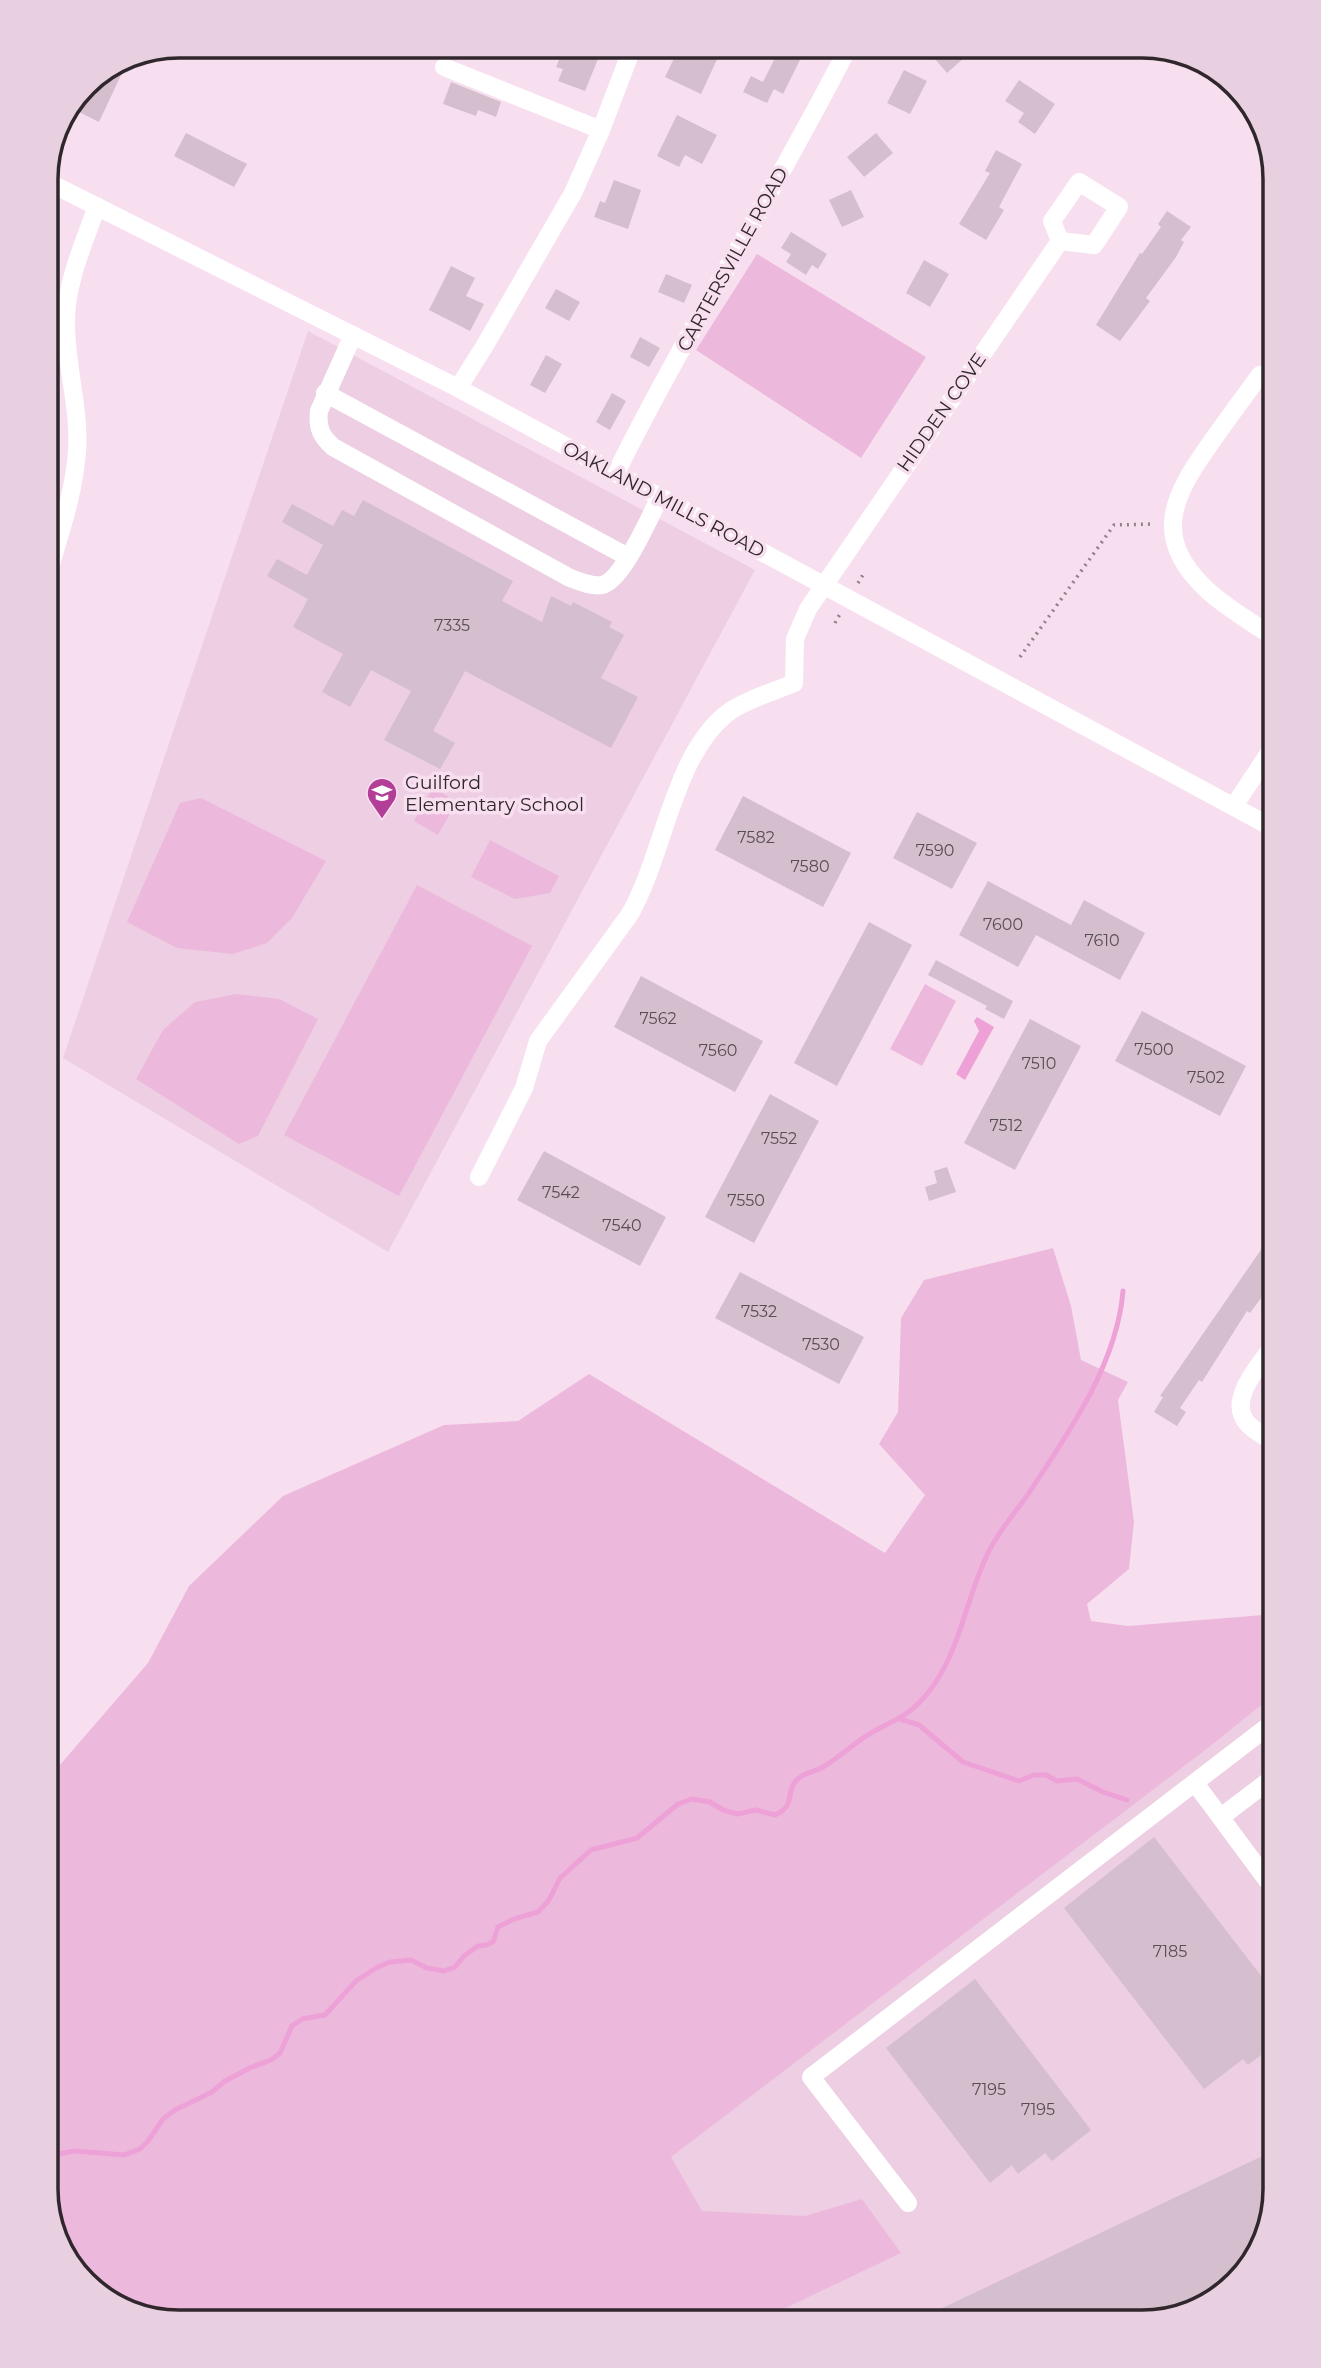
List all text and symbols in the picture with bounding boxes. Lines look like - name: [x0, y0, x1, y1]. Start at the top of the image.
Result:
- street label: CARTERSVILLE ROAD: [672, 163, 793, 355]
- street label: HIDDEN COVE: [892, 348, 991, 476]
- street label: OAKLAND MILLS ROAD: [559, 436, 769, 563]
- house number: 7335: [434, 616, 470, 635]
- place label: Guilford Elementary School: [405, 771, 584, 816]
- school or university icon: Guilford Elementary School: [365, 776, 399, 820]
- house number: 7582: [737, 828, 775, 847]
- house number: 7590: [916, 841, 954, 860]
- house number: 7580: [791, 857, 829, 876]
- house number: 7600: [983, 915, 1023, 934]
- house number: 7610: [1084, 931, 1120, 950]
- house number: 7562: [639, 1009, 677, 1028]
- house number: 7500: [1134, 1040, 1174, 1059]
- house number: 7560: [699, 1041, 737, 1060]
- house number: 7510: [1022, 1054, 1056, 1073]
- house number: 7502: [1187, 1068, 1225, 1087]
- house number: 7512: [989, 1116, 1023, 1135]
- house number: 7552: [761, 1129, 797, 1148]
- house number: 7542: [542, 1183, 580, 1202]
- house number: 7550: [727, 1191, 765, 1210]
- house number: 7540: [602, 1216, 642, 1235]
- house number: 7532: [741, 1302, 777, 1321]
- house number: 7530: [802, 1335, 840, 1354]
- house number: 7185: [1153, 1942, 1187, 1961]
- house number: 7195: [972, 2080, 1006, 2099]
- house number: 7195: [1021, 2100, 1055, 2119]

